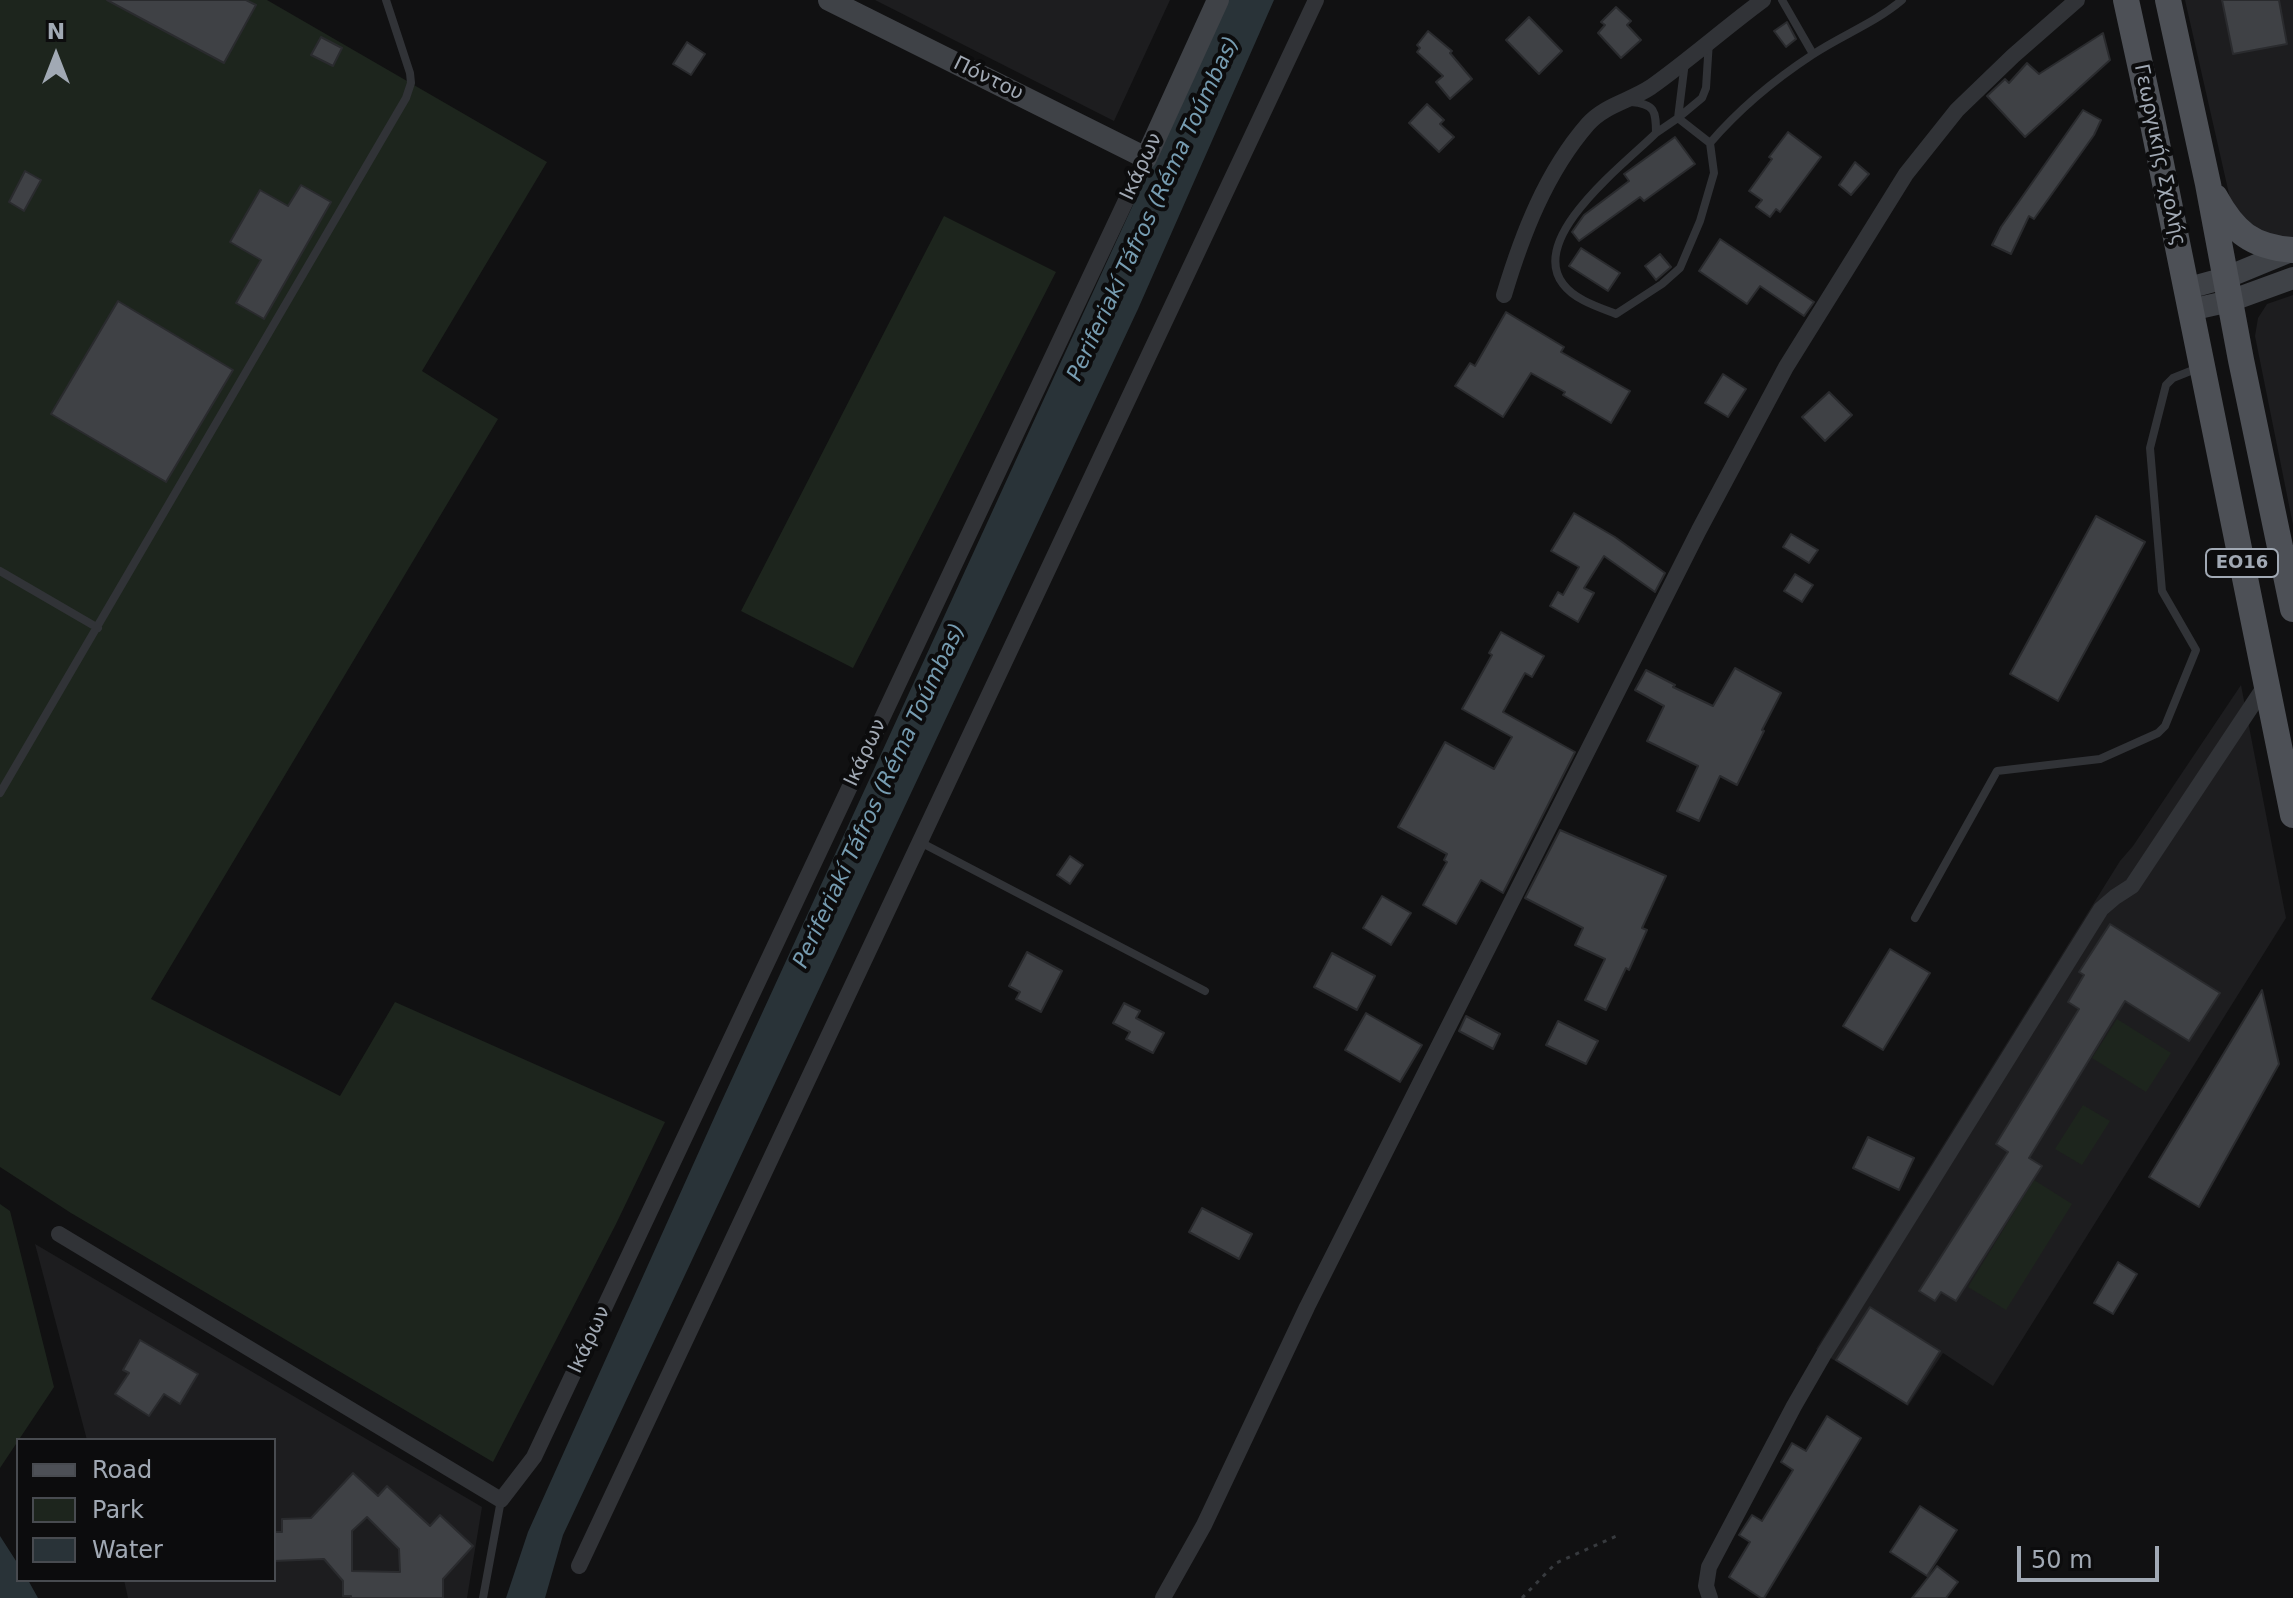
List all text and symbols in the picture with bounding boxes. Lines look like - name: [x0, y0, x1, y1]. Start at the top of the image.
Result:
- north arrow: [16, 16, 96, 96]
- text: N: [47, 19, 65, 44]
- water label: Periferiakí Táfros (Réma Toúmbas): [1062, 32, 1246, 386]
- street label: Πόντου: [949, 52, 1027, 106]
- street label: Γεωργικής Σχολής: [2128, 62, 2190, 248]
- street label: Ικάρων: [1116, 130, 1168, 204]
- road number: ΕΟ16: [2206, 549, 2278, 577]
- water label: Periferiakí Táfros (Réma Toúmbas): [788, 619, 972, 973]
- street label: Ικάρων: [840, 716, 892, 790]
- street label: Ικάρων: [564, 1303, 616, 1377]
- legend: [16, 1438, 276, 1582]
- text: Road: [92, 1456, 152, 1484]
- text: Park: [92, 1496, 144, 1524]
- scale bar: [2021, 1530, 2163, 1580]
- text: Water: [92, 1536, 163, 1564]
- text: 50 m: [2031, 1546, 2093, 1574]

